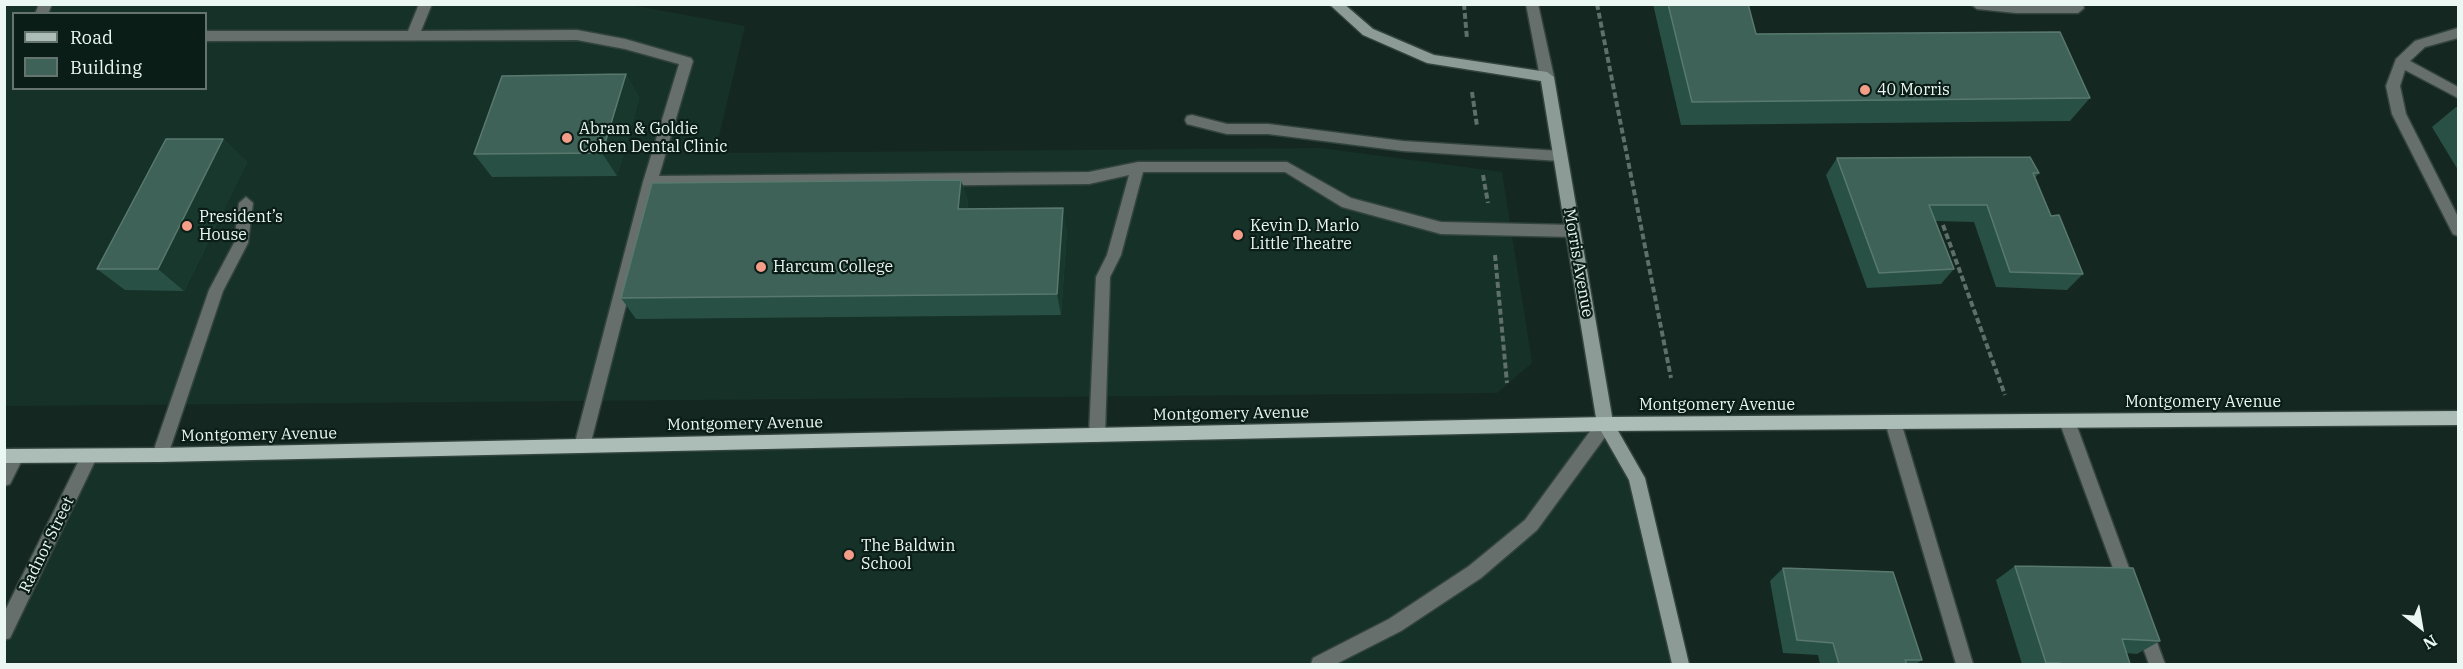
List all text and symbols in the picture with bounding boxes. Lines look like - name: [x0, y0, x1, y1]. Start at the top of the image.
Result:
- legend: [12, 12, 207, 90]
- text: Road: [70, 26, 113, 49]
- text: Building: [70, 56, 142, 79]
- place label: 40 Morris: [1877, 80, 1950, 100]
- marker: 40 Morris: [1858, 83, 1872, 97]
- place label: Abram & Goldie Cohen Dental Clinic: [579, 119, 727, 157]
- marker: Abram & Goldie Cohen Dental Clinic: [560, 131, 574, 145]
- place label: President’s House: [199, 207, 283, 245]
- street label: Morris Avenue: [1559, 207, 1597, 319]
- place label: Kevin D. Marlo Little Theatre: [1250, 216, 1359, 254]
- marker: President’s House: [180, 219, 194, 233]
- marker: Kevin D. Marlo Little Theatre: [1231, 228, 1245, 242]
- place label: Harcum College: [773, 257, 893, 277]
- marker: Harcum College: [754, 260, 768, 274]
- street label: Montgomery Avenue: [2125, 392, 2281, 412]
- street label: Montgomery Avenue: [1639, 395, 1795, 415]
- street label: Montgomery Avenue: [1153, 403, 1309, 425]
- street label: Montgomery Avenue: [667, 413, 823, 435]
- street label: Montgomery Avenue: [181, 424, 337, 446]
- street label: Radnor Street: [16, 494, 78, 596]
- place label: The Baldwin School: [861, 536, 955, 574]
- marker: The Baldwin School: [842, 548, 856, 562]
- north arrow: [2391, 597, 2451, 657]
- text: N: [2420, 631, 2441, 654]

